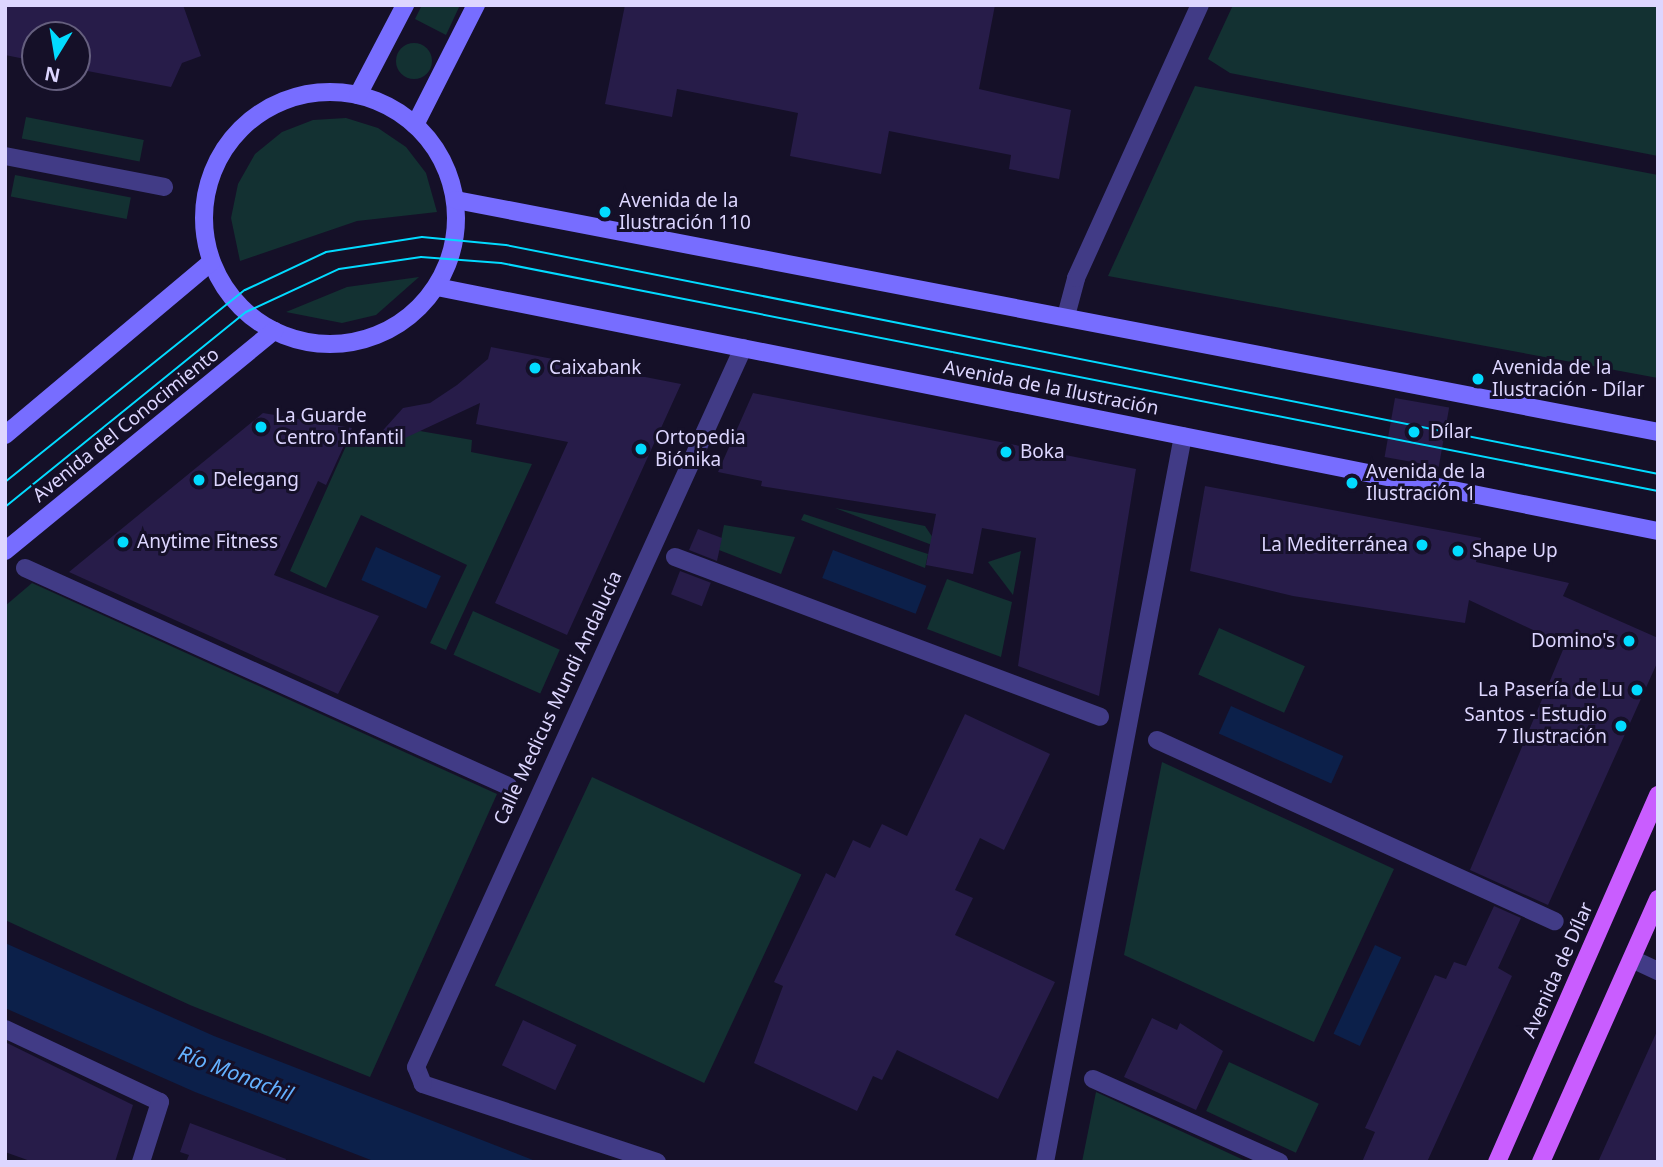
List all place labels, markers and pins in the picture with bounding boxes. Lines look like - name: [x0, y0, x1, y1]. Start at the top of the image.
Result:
- place label: Avenida de la Ilustración 110: [619, 190, 751, 234]
- marker: Avenida de la Ilustración 110: [597, 204, 613, 220]
- place label: Caixabank: [549, 357, 642, 379]
- place label: Avenida de la Ilustración - Dílar: [1492, 357, 1645, 401]
- marker: Caixabank: [527, 360, 543, 376]
- marker: Avenida de la Ilustración - Dílar: [1470, 371, 1486, 387]
- place label: La Guarde Centro Infantil: [275, 405, 404, 449]
- marker: La Guarde Centro Infantil: [253, 419, 269, 435]
- place label: Dílar: [1430, 421, 1472, 443]
- marker: Dílar: [1404, 422, 1424, 442]
- place label: Ortopedia Biónika: [655, 427, 746, 471]
- marker: Ortopedia Biónika: [633, 441, 649, 457]
- place label: Boka: [1020, 441, 1065, 463]
- marker: Boka: [998, 444, 1014, 460]
- place label: Avenida de la Ilustración 1: [1366, 461, 1485, 505]
- place label: Delegang: [213, 469, 299, 491]
- marker: Delegang: [191, 472, 207, 488]
- marker: Avenida de la Ilustración 1: [1344, 475, 1360, 491]
- place label: Anytime Fitness: [137, 531, 278, 553]
- marker: Anytime Fitness: [115, 534, 131, 550]
- place label: La Mediterránea: [1261, 534, 1408, 556]
- marker: La Mediterránea: [1414, 537, 1430, 553]
- place label: Shape Up: [1472, 540, 1558, 562]
- marker: Shape Up: [1450, 543, 1466, 559]
- place label: Domino's: [1531, 630, 1615, 652]
- marker: Domino's: [1621, 633, 1637, 649]
- place label: La Pasería de Lu: [1478, 679, 1623, 701]
- marker: La Pasería de Lu: [1629, 682, 1645, 698]
- place label: Santos - Estudio 7 Ilustración: [1464, 704, 1607, 748]
- marker: Santos - Estudio 7 Ilustración: [1613, 718, 1629, 734]

